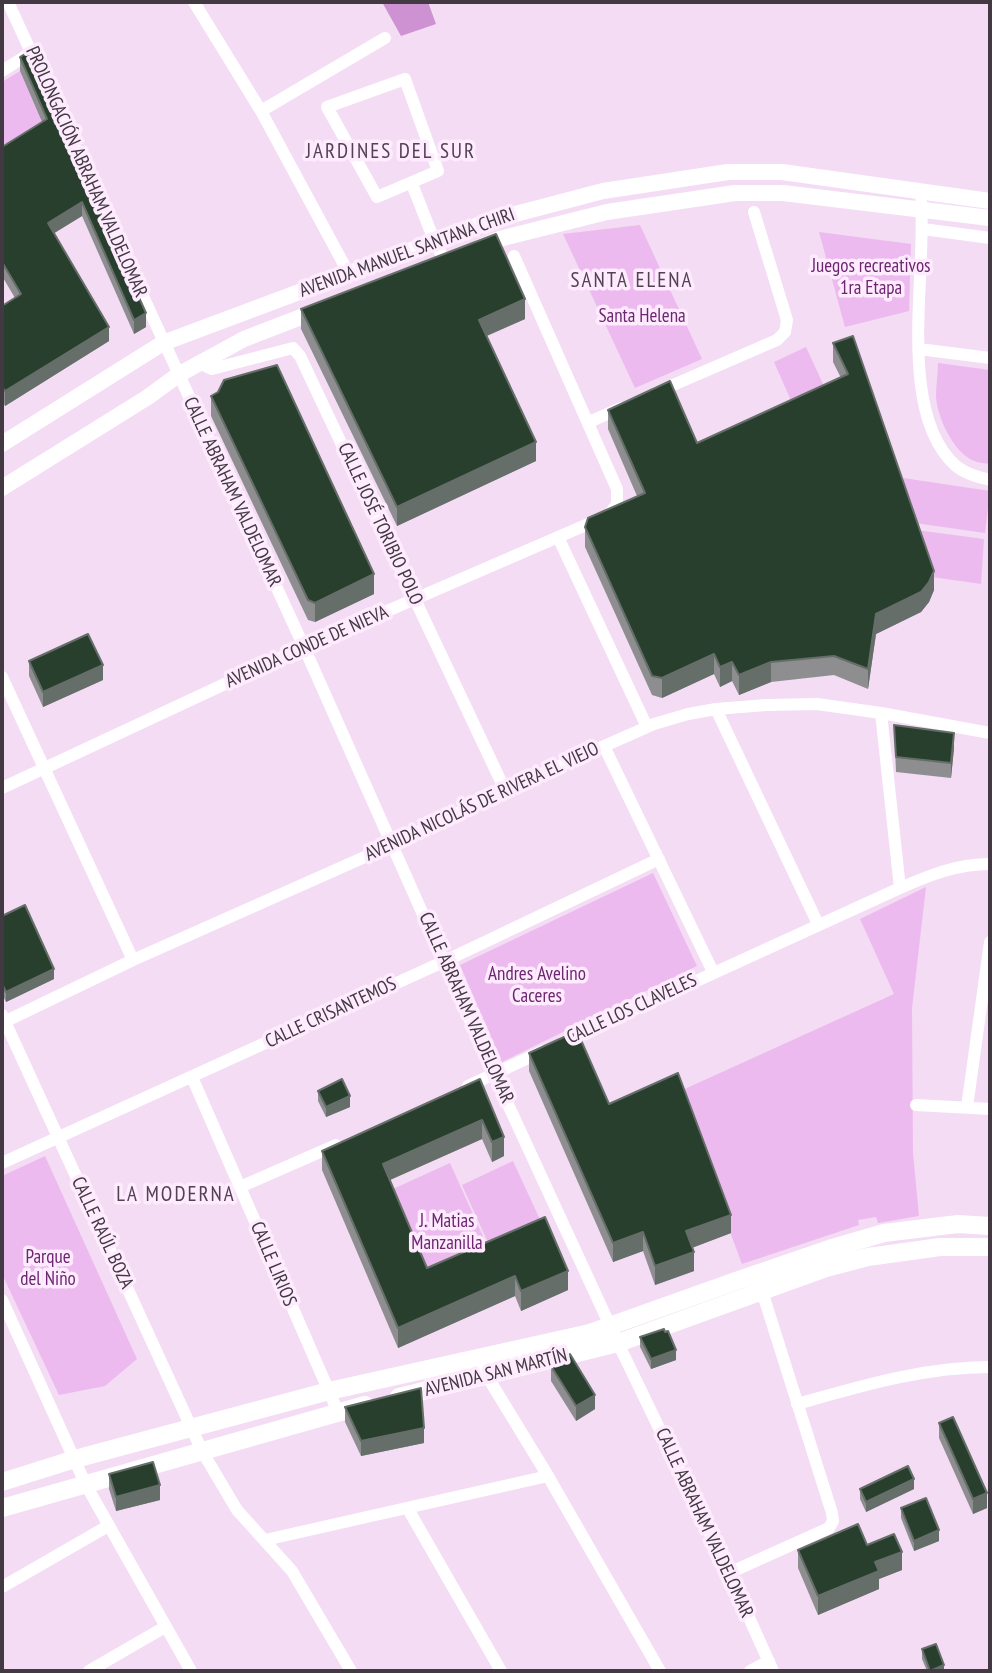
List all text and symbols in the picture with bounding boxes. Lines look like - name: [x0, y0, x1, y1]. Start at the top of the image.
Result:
- street label: PROLONGACIÓN ABRAHAM VALDELOMAR: [20, 43, 152, 301]
- district label: JARDINES DEL SUR: [308, 139, 474, 165]
- street label: AVENIDA MANUEL SANTANA CHIRI: [296, 203, 518, 303]
- park label: Juegos recreativos 1ra Etapa: [811, 256, 931, 300]
- district label: SANTA ELENA: [572, 268, 692, 294]
- park label: Santa Helena: [598, 306, 686, 328]
- street label: CALLE ABRAHAM VALDELOMAR: [178, 394, 286, 590]
- street label: CALLE JOSÉ TORIBIO POLO: [332, 439, 428, 609]
- street label: AVENIDA CONDE DE NIEVA: [222, 601, 392, 693]
- street label: AVENIDA NICOLÁS DE RIVERA EL VIEJO: [361, 738, 603, 866]
- street label: CALLE ABRAHAM VALDELOMAR: [414, 909, 518, 1107]
- park label: Andres Avelino Caceres: [488, 964, 586, 1008]
- street label: CALLE LOS CLAVELES: [563, 969, 701, 1049]
- street label: CALLE CRISANTEMOS: [262, 973, 400, 1053]
- street label: CALLE RAÚL BOZA: [66, 1173, 138, 1293]
- district label: LA MODERNA: [118, 1182, 234, 1208]
- park label: J. Matias Manzanilla: [411, 1211, 483, 1255]
- street label: CALLE LIRIOS: [245, 1218, 301, 1310]
- park label: Parque del Niño: [20, 1247, 76, 1291]
- street label: AVENIDA SAN MARTÍN: [422, 1344, 570, 1402]
- street label: CALLE ABRAHAM VALDELOMAR: [650, 1425, 758, 1621]

